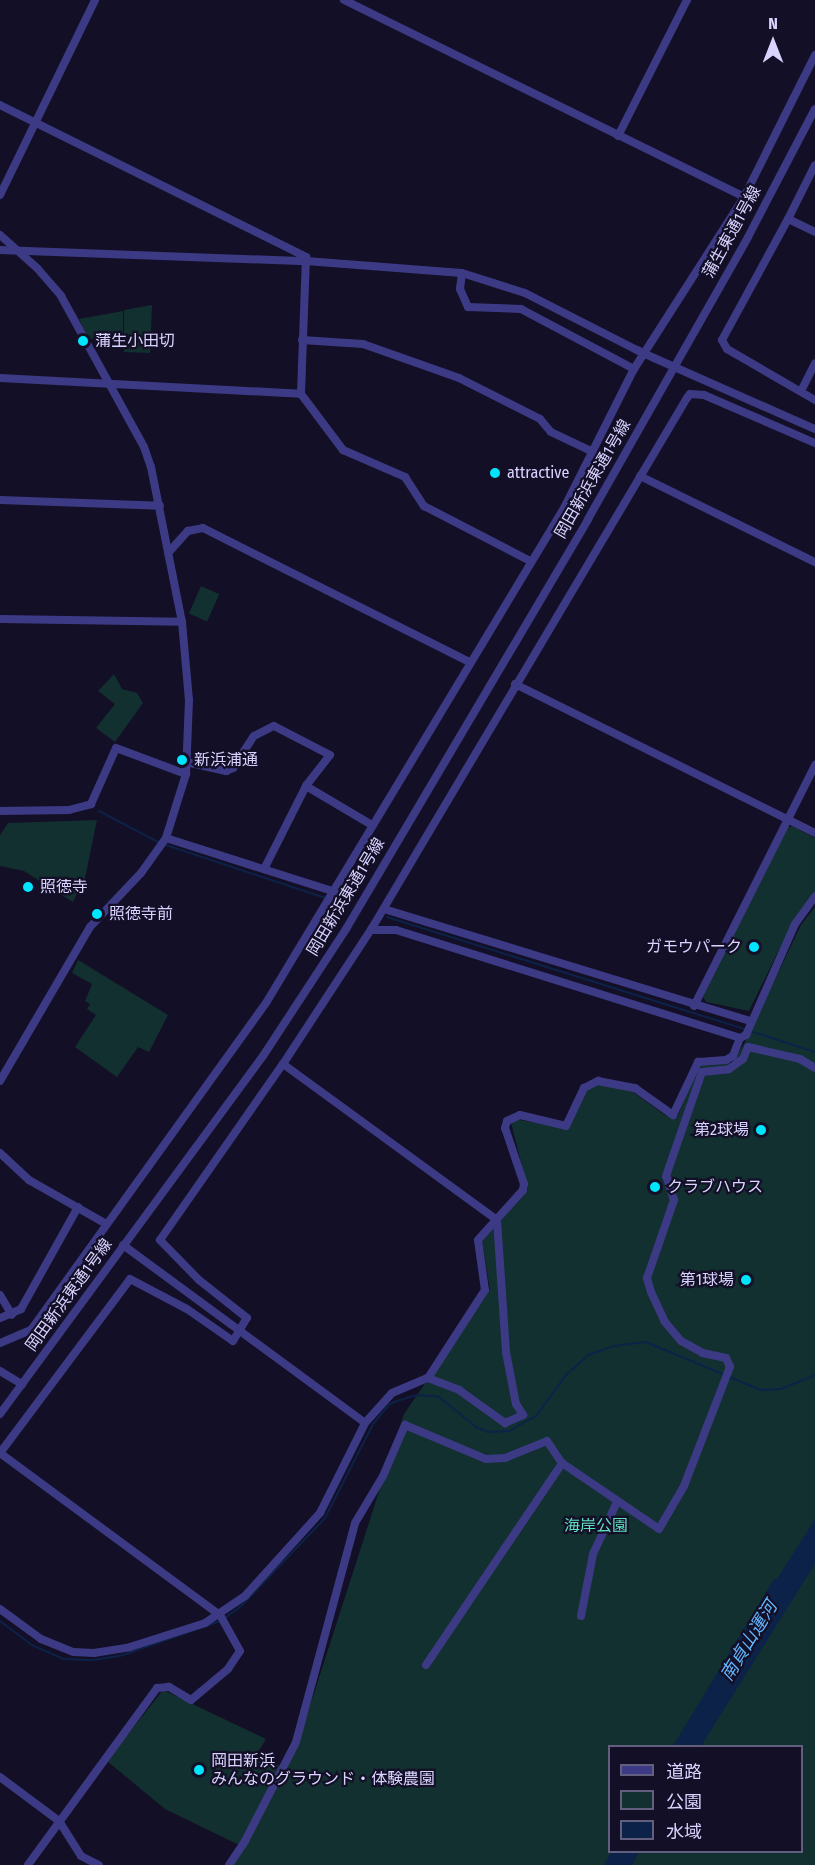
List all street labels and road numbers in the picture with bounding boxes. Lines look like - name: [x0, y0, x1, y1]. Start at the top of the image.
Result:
- street label: 蒲生東通1号線: [699, 183, 765, 281]
- street label: 岡田新浜東通1号線: [551, 416, 635, 542]
- street label: 岡田新浜東通1号線: [303, 835, 389, 959]
- street label: 岡田新浜東通1号線: [22, 1235, 116, 1355]

